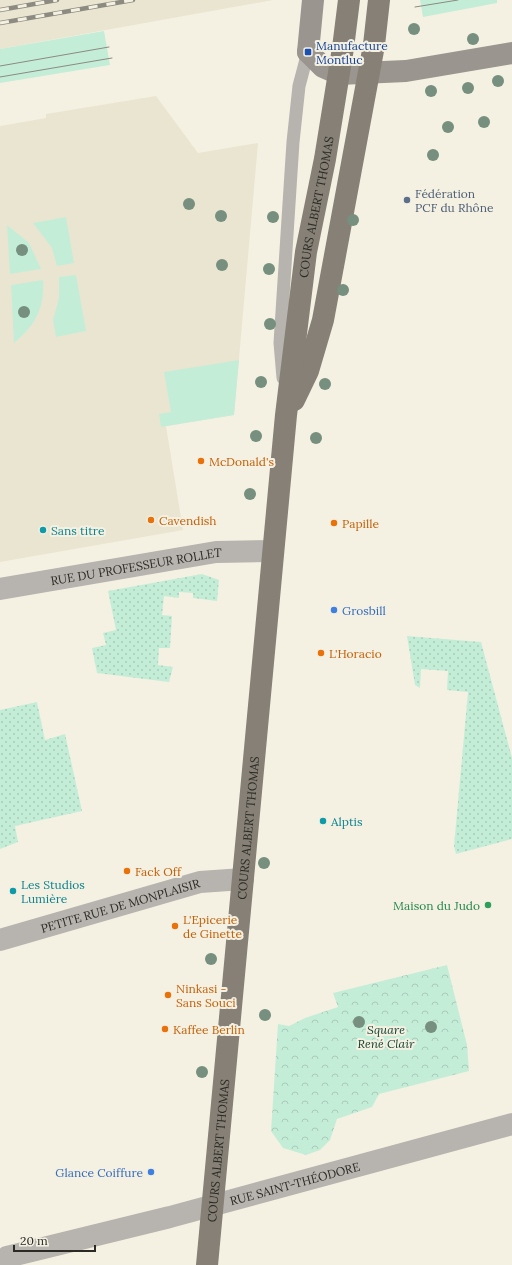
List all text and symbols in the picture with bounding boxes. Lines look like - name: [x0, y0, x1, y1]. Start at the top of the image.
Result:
- place label: Manufacture Montluc: [316, 38, 388, 67]
- marker: Manufacture Montluc: [303, 47, 313, 57]
- street label: COURS ALBERT THOMAS: [295, 135, 336, 279]
- place label: Fédération PCF du Rhône: [415, 186, 494, 215]
- marker: Fédération PCF du Rhône: [402, 195, 412, 205]
- place label: McDonald's: [209, 454, 274, 469]
- marker: McDonald's: [196, 456, 206, 466]
- place label: Cavendish: [159, 513, 217, 528]
- marker: Cavendish: [146, 515, 156, 525]
- place label: Papille: [342, 516, 379, 531]
- marker: Papille: [329, 518, 339, 528]
- place label: Sans titre: [51, 523, 105, 538]
- marker: Sans titre: [38, 525, 48, 535]
- street label: RUE DU PROFESSEUR ROLLET: [49, 544, 222, 588]
- place label: Grosbill: [342, 603, 386, 618]
- marker: Grosbill: [329, 605, 339, 615]
- place label: L'Horacio: [329, 646, 382, 661]
- marker: L'Horacio: [316, 648, 326, 658]
- street label: COURS ALBERT THOMAS: [234, 755, 262, 900]
- place label: Alptis: [330, 814, 363, 829]
- marker: Alptis: [318, 816, 328, 826]
- place label: Fack Off: [135, 864, 182, 879]
- marker: Fack Off: [122, 866, 132, 876]
- street label: PETITE RUE DE MONPLAISIR: [39, 875, 202, 935]
- place label: Les Studios Lumière: [21, 877, 85, 906]
- marker: Les Studios Lumière: [8, 886, 18, 896]
- place label: Maison du Judo: [393, 898, 480, 913]
- marker: Maison du Judo: [483, 900, 493, 910]
- place label: L'Epicerie de Ginette: [183, 912, 242, 941]
- marker: L'Epicerie de Ginette: [170, 921, 180, 931]
- place label: Ninkasi - Sans Souci: [176, 981, 236, 1010]
- marker: Ninkasi - Sans Souci: [163, 990, 173, 1000]
- place label: Kaffee Berlin: [173, 1022, 245, 1037]
- park label: Square René Clair: [358, 1022, 415, 1051]
- marker: Kaffee Berlin: [160, 1024, 170, 1034]
- street label: COURS ALBERT THOMAS: [204, 1078, 232, 1223]
- street label: RUE SAINT-THÉODORE: [228, 1158, 361, 1208]
- place label: Glance Coiffure: [55, 1165, 143, 1180]
- marker: Glance Coiffure: [146, 1167, 156, 1177]
- scale bar: [14, 1227, 95, 1253]
- text: 20 m: [20, 1233, 48, 1248]

